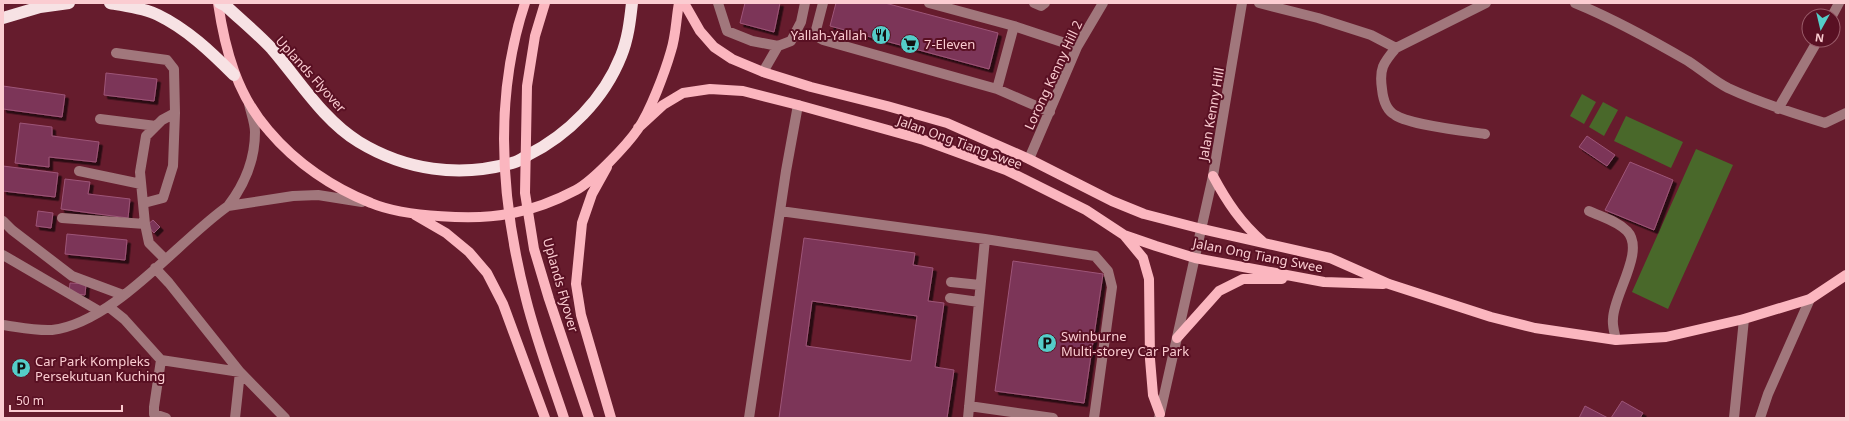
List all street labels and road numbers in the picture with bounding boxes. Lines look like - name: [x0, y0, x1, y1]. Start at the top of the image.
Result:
- street label: Lorong Kenny Hill 2: [1020, 17, 1086, 133]
- street label: Uplands Flyover: [272, 32, 351, 117]
- street label: Jalan Kenny Hill: [1194, 66, 1228, 164]
- street label: Jalan Ong Tiang Swee: [893, 110, 1025, 173]
- street label: Jalan Ong Tiang Swee: [1190, 233, 1324, 276]
- street label: Uplands Flyover: [539, 236, 583, 335]

